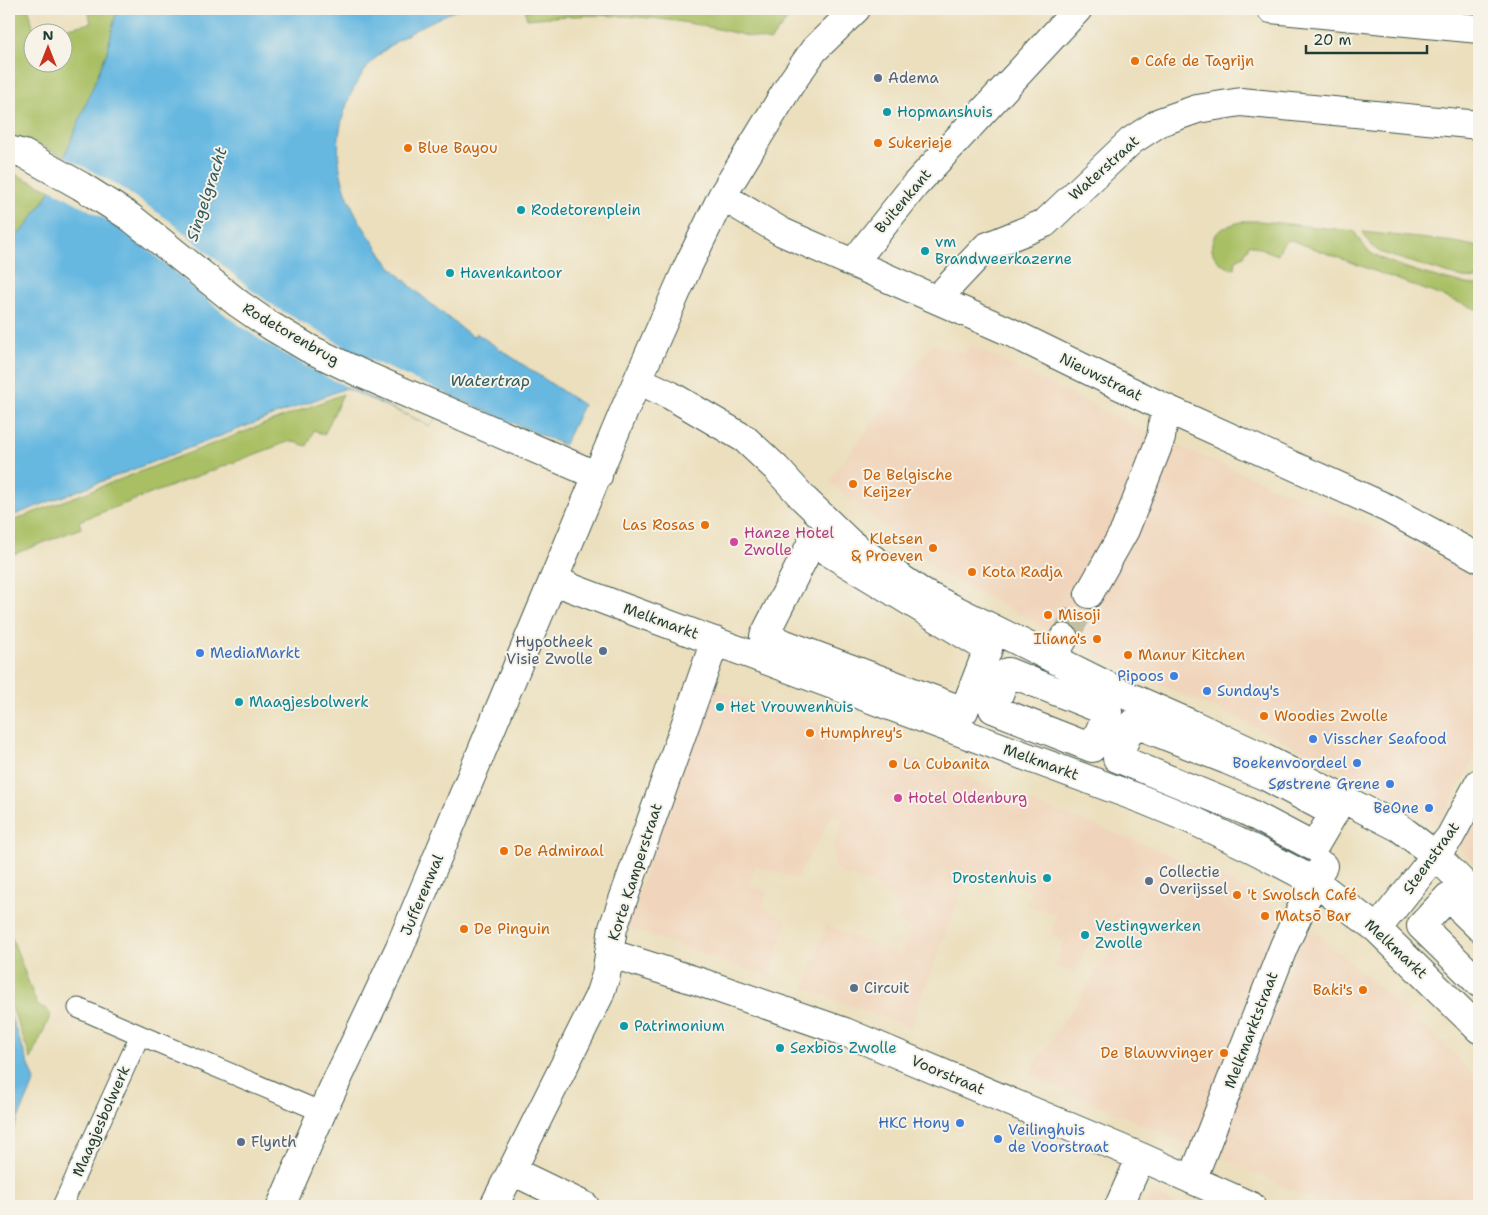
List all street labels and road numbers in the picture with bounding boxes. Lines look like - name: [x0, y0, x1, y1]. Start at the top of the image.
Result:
- street label: Waterstraat: [1064, 131, 1144, 205]
- street label: Buitenkant: [870, 165, 936, 237]
- street label: Rodetorenbrug: [239, 298, 343, 370]
- street label: Nieuwstraat: [1056, 348, 1146, 406]
- street label: Melkmarkt: [621, 598, 701, 644]
- street label: Melkmarkt: [1001, 739, 1081, 785]
- street label: Korte Kamperstraat: [603, 801, 667, 943]
- street label: Steenstraat: [1398, 818, 1464, 898]
- street label: Jufferenwal: [396, 851, 448, 939]
- street label: Melkmarkt: [1360, 915, 1432, 983]
- street label: Melkmarktstraat: [1220, 969, 1282, 1091]
- street label: Voorstraat: [908, 1051, 988, 1099]
- street label: Maagjesbolwerk: [67, 1062, 135, 1180]

